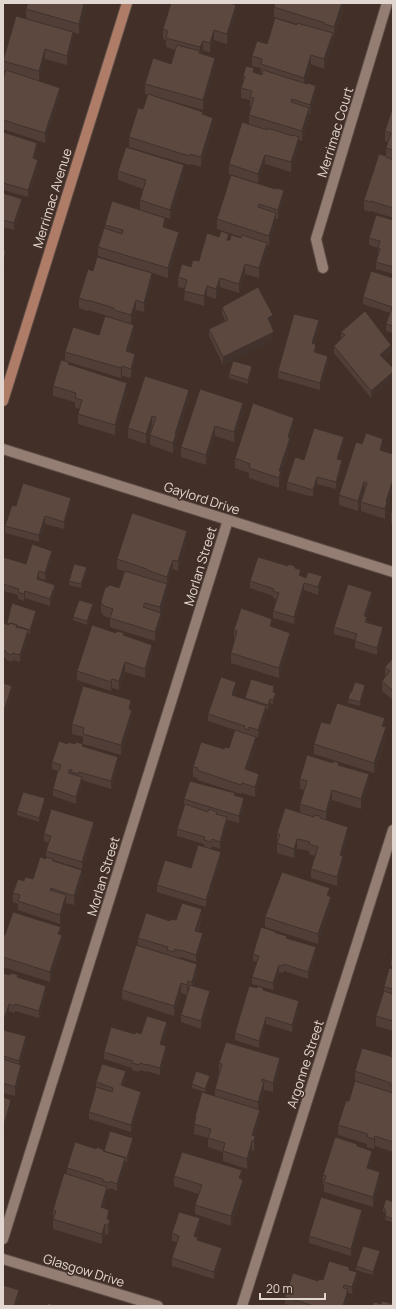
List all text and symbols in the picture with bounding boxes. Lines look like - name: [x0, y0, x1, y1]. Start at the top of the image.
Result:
- street label: Merrimac Court: [313, 85, 357, 179]
- street label: Merrimac Avenue: [28, 146, 76, 250]
- street label: Gaylord Drive: [162, 477, 243, 519]
- street label: Morlan Street: [179, 524, 221, 608]
- street label: Morlan Street: [82, 834, 124, 918]
- street label: Argonne Street: [282, 1018, 328, 1110]
- street label: Glasgow Drive: [41, 1249, 127, 1291]
- scale bar: [260, 1275, 325, 1301]
- text: 20 m: [266, 1280, 293, 1297]

